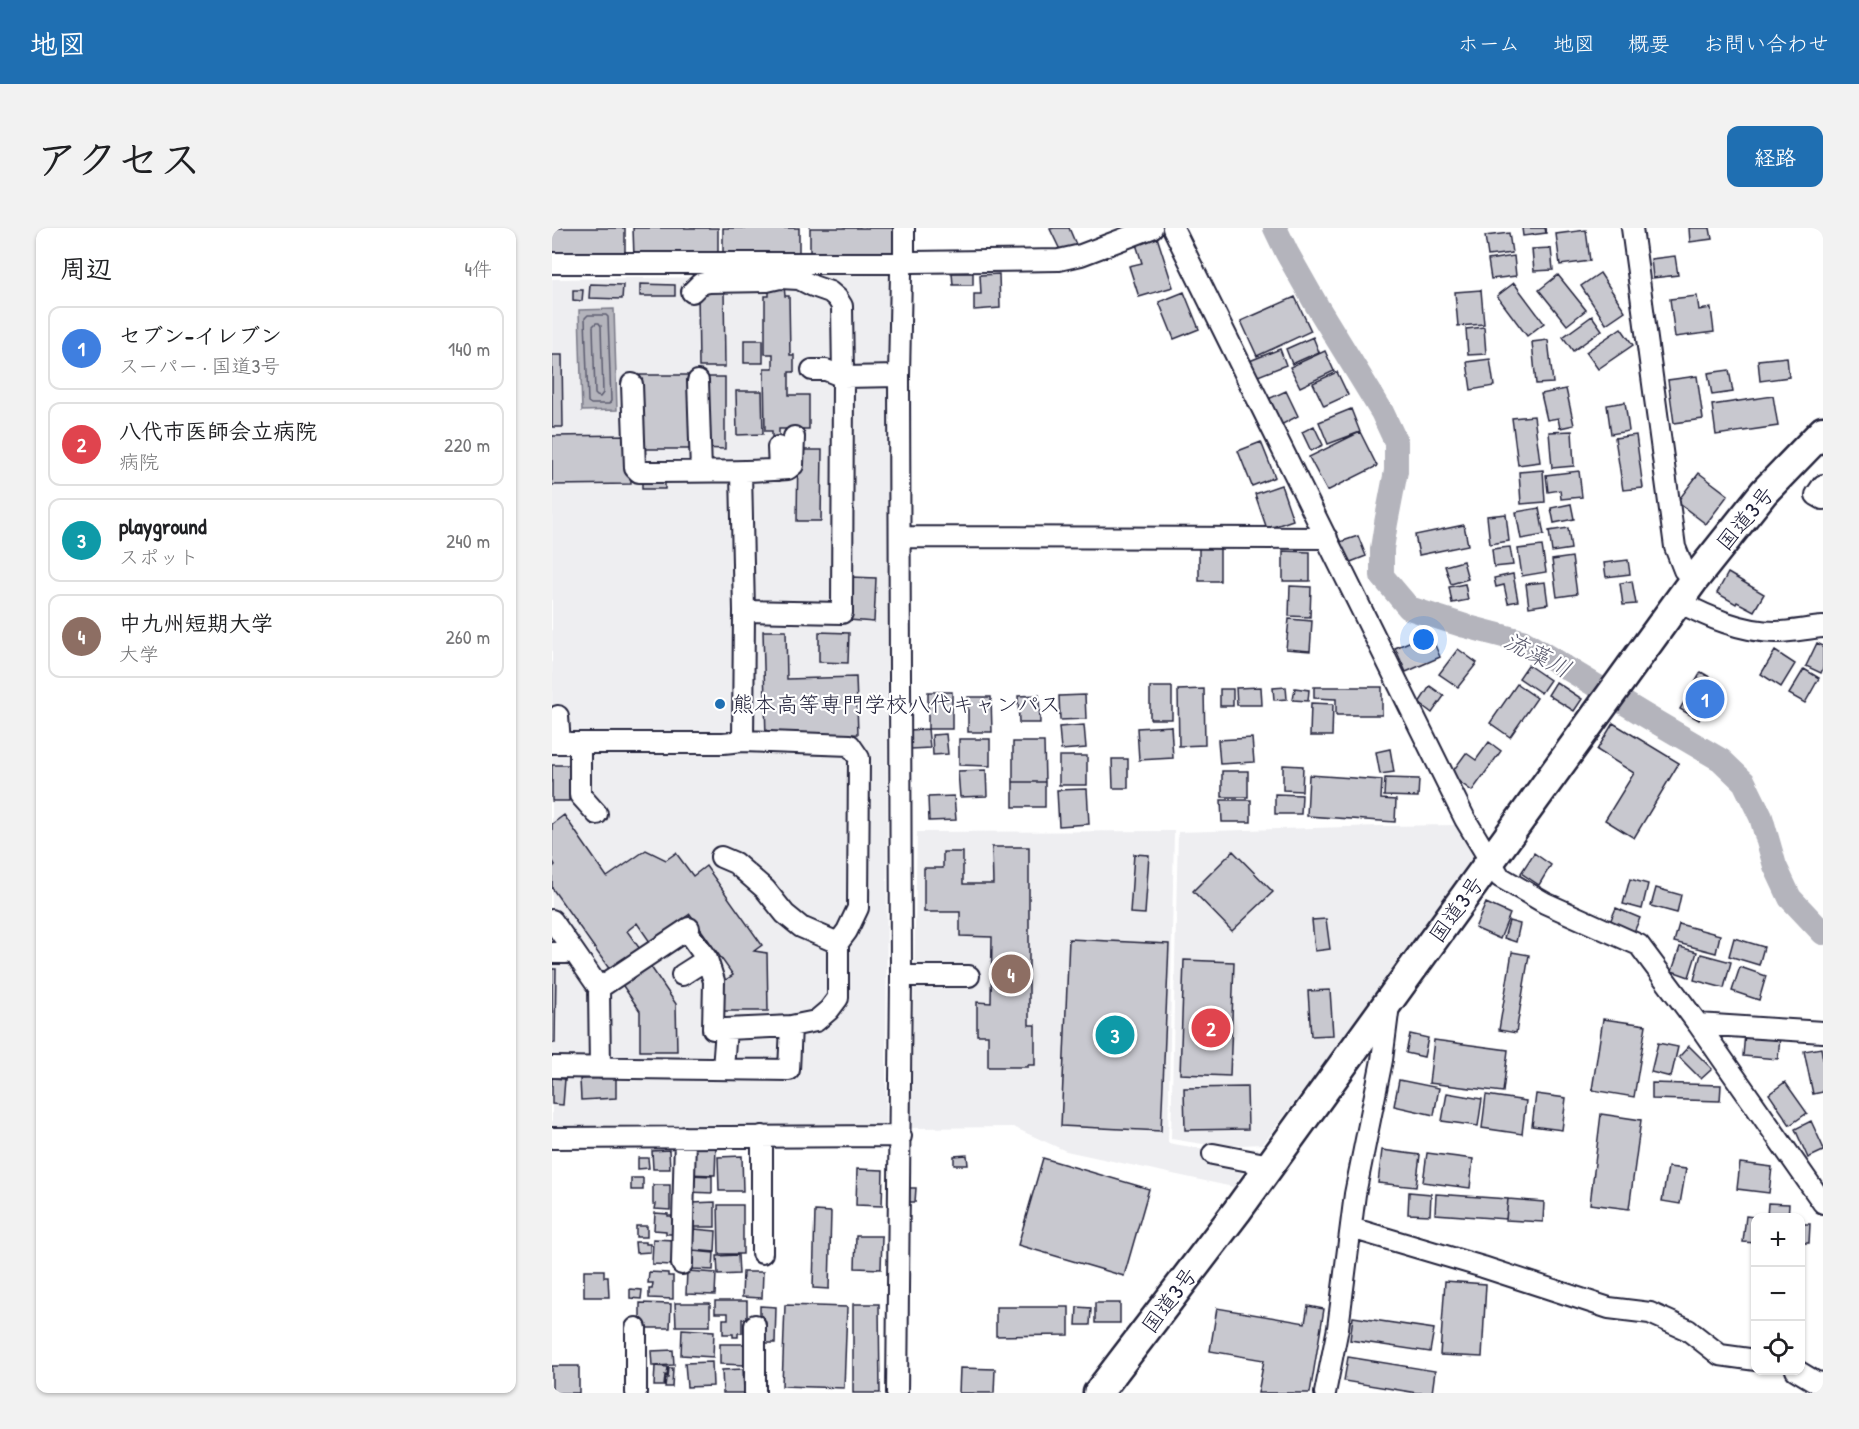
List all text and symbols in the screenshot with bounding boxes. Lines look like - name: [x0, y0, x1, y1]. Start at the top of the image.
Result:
- text: 地図: [30, 25, 86, 63]
- text: ホーム: [1458, 29, 1520, 58]
- text: 地図: [1553, 29, 1595, 58]
- text: 概要: [1628, 29, 1670, 58]
- text: お問い合わせ: [1703, 29, 1829, 58]
- button: 経路: [1727, 126, 1823, 187]
- text: アクセス: [36, 130, 201, 187]
- text: 周辺: [60, 251, 112, 286]
- text: 4件: [465, 255, 492, 282]
- text: セブン-イレブン: [119, 320, 282, 350]
- text: 1: [78, 335, 85, 362]
- text: 140 m: [448, 335, 490, 362]
- text: スーパー · 国道3号: [119, 352, 280, 379]
- text: 八代市医師会立病院: [119, 416, 317, 446]
- text: 2: [77, 431, 86, 458]
- text: 220 m: [444, 431, 490, 458]
- text: 病院: [119, 448, 159, 475]
- street label: 国道3号: [1709, 479, 1781, 557]
- text: playground: [119, 511, 207, 541]
- text: 3: [77, 527, 86, 554]
- text: 240 m: [446, 527, 490, 554]
- text: スポット: [119, 543, 199, 570]
- text: 中九州短期大学: [119, 608, 273, 638]
- text: 4: [78, 623, 85, 650]
- text: 260 m: [446, 623, 490, 650]
- water label: 流藻川: [1499, 623, 1577, 685]
- your location: [1409, 625, 1438, 654]
- text: 大学: [119, 640, 159, 667]
- pin: 1: [1686, 676, 1724, 722]
- place label: 熊本高等専門学校八代キャンパス: [732, 689, 1061, 719]
- marker: 熊本高等専門学校八代キャンパス: [713, 697, 727, 711]
- street label: 国道3号: [1422, 869, 1490, 949]
- pin: 4: [992, 952, 1030, 996]
- pin: 2: [1192, 1006, 1230, 1050]
- pin: 3: [1096, 1012, 1134, 1058]
- map controls: [1751, 1213, 1805, 1375]
- button: +: [1751, 1213, 1805, 1267]
- street label: 国道3号: [1134, 1261, 1204, 1339]
- button: −: [1751, 1267, 1805, 1321]
- button: locate: [1751, 1321, 1805, 1375]

